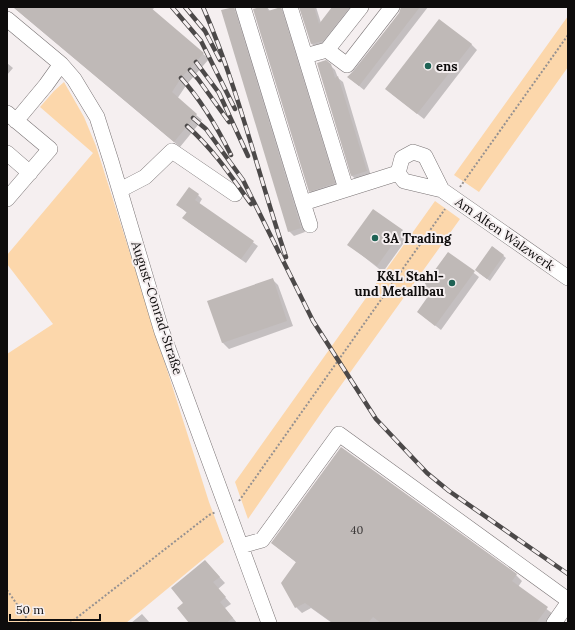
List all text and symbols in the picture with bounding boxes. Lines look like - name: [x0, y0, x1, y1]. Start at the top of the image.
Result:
- place label: ens: [436, 58, 458, 75]
- marker: ens: [423, 61, 433, 71]
- street label: Am Alten Walzwerk: [451, 193, 558, 275]
- place label: 3A Trading: [383, 230, 452, 247]
- marker: 3A Trading: [370, 233, 380, 243]
- street label: August-Conrad-Straße: [127, 238, 187, 377]
- place label: K&L Stahl- und Metallbau: [355, 268, 444, 300]
- marker: K&L Stahl- und Metallbau: [447, 278, 457, 288]
- house number: 40: [351, 523, 364, 537]
- scale bar: [10, 596, 100, 622]
- text: 50 m: [16, 602, 44, 617]

